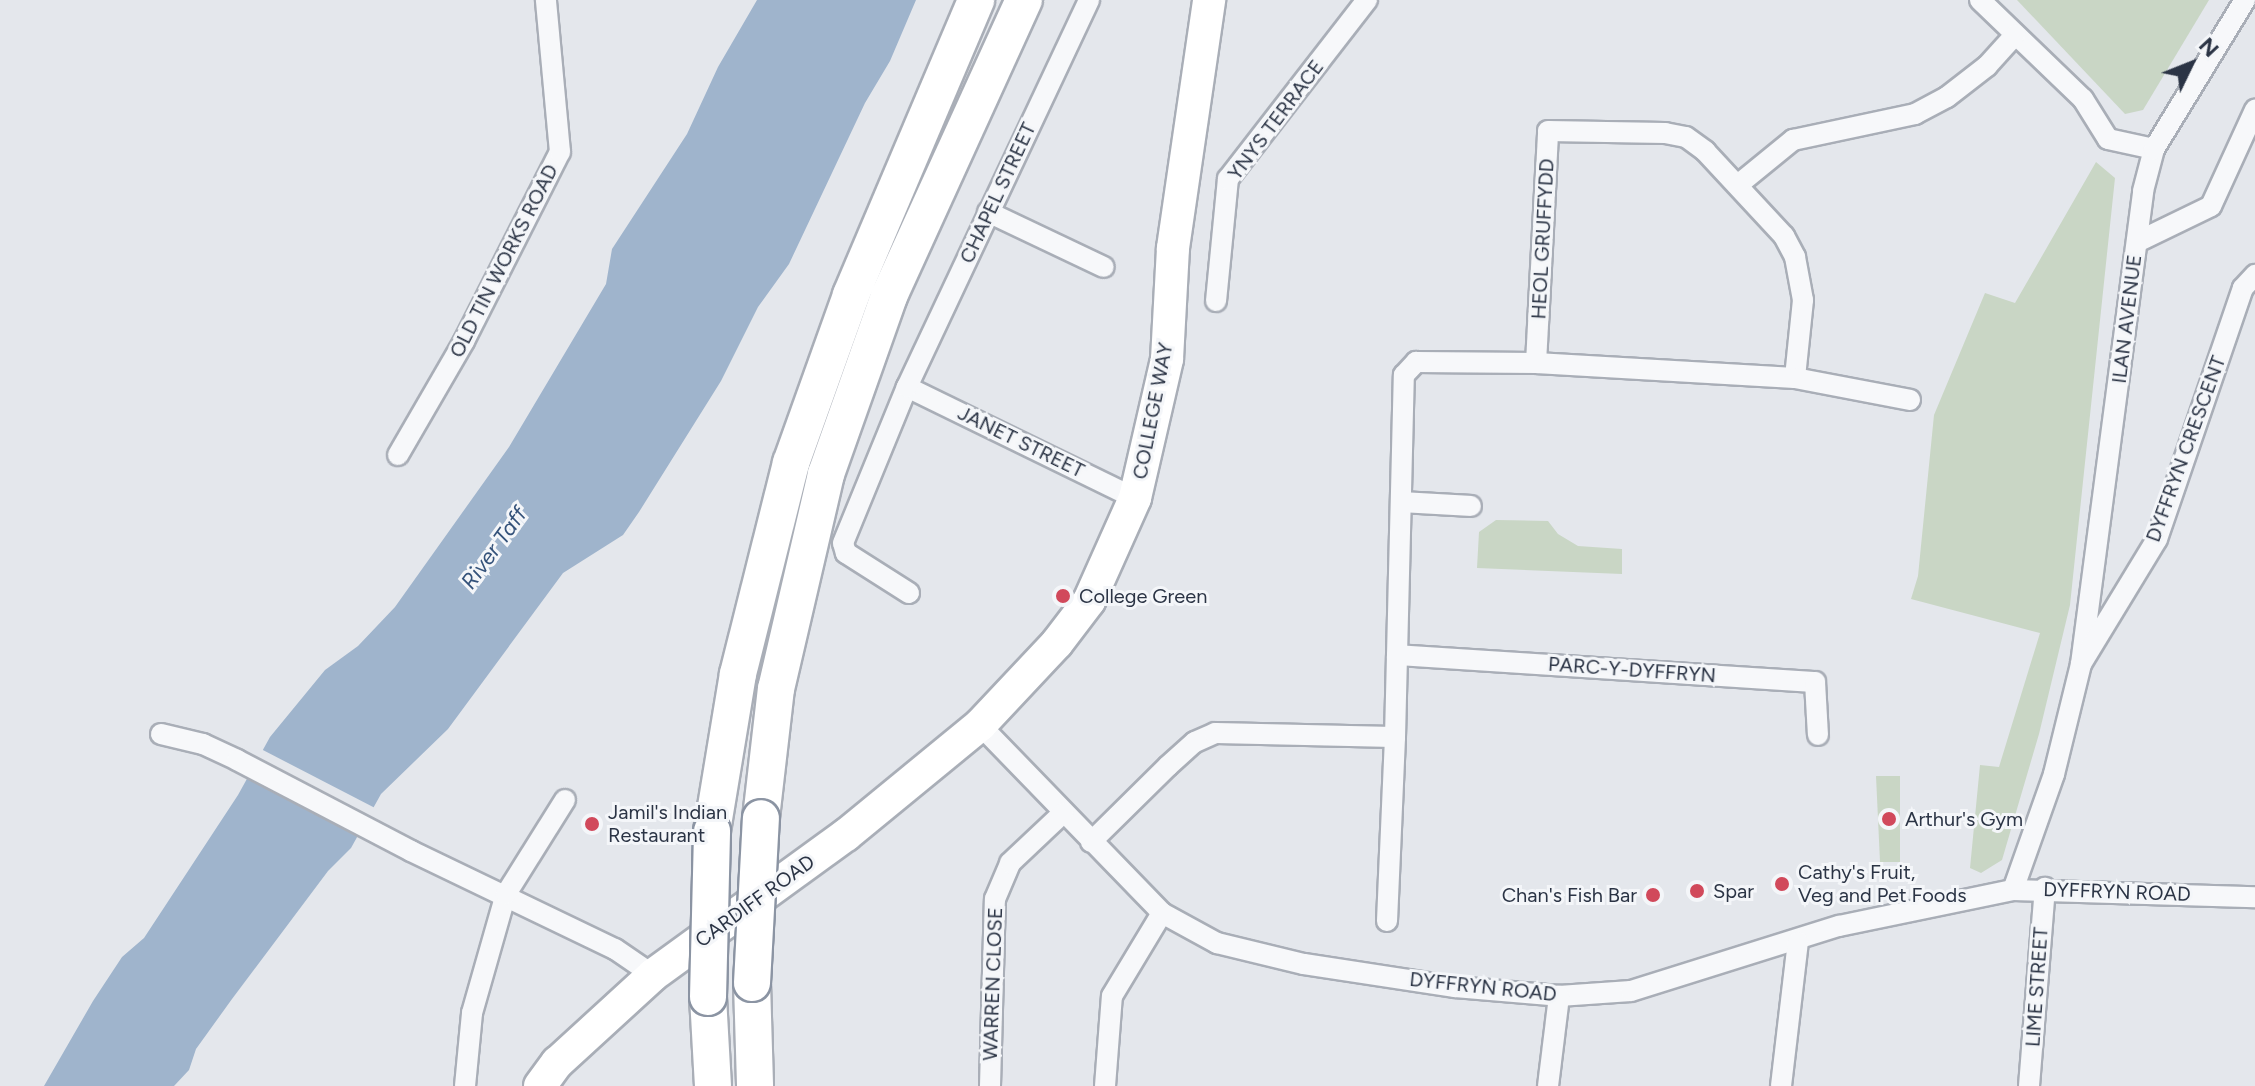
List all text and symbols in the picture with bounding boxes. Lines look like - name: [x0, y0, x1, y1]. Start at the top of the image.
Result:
- north arrow: [2151, 24, 2231, 104]
- text: N: [2193, 32, 2225, 63]
- street label: YNYS TERRACE: [1223, 55, 1329, 185]
- street label: CHAPEL STREET: [955, 119, 1041, 267]
- street label: HEOL GRUFFYDD: [1527, 158, 1559, 320]
- street label: OLD TIN WORKS ROAD: [445, 160, 563, 362]
- street label: ILAN AVENUE: [2107, 253, 2147, 385]
- street label: COLLEGE WAY: [1128, 341, 1178, 481]
- street label: DYFFRYN CRESCENT: [2141, 353, 2231, 545]
- street label: JANET STREET: [954, 401, 1088, 483]
- water label: River Taff: [455, 502, 533, 594]
- place label: College Green: [1079, 584, 1207, 608]
- marker: College Green: [1054, 587, 1072, 605]
- street label: PARC-Y-DYFFRYN: [1547, 652, 1717, 688]
- place label: Jamil's Indian Restaurant: [608, 800, 727, 847]
- place label: Arthur's Gym: [1905, 807, 2023, 831]
- marker: Arthur's Gym: [1880, 810, 1898, 828]
- marker: Jamil's Indian Restaurant: [583, 815, 601, 833]
- street label: CARDIFF ROAD: [691, 850, 819, 952]
- place label: Cathy's Fruit, Veg and Pet Foods: [1798, 860, 1966, 907]
- marker: Cathy's Fruit, Veg and Pet Foods: [1773, 875, 1791, 893]
- street label: DYFFRYN ROAD: [2043, 877, 2191, 907]
- place label: Spar: [1713, 879, 1754, 903]
- marker: Spar: [1688, 882, 1706, 900]
- place label: Chan's Fish Bar: [1502, 883, 1637, 907]
- marker: Chan's Fish Bar: [1644, 886, 1662, 904]
- street label: WARREN CLOSE: [978, 907, 1008, 1061]
- street label: LIME STREET: [2021, 926, 2053, 1048]
- street label: DYFFRYN ROAD: [1408, 967, 1558, 1007]

